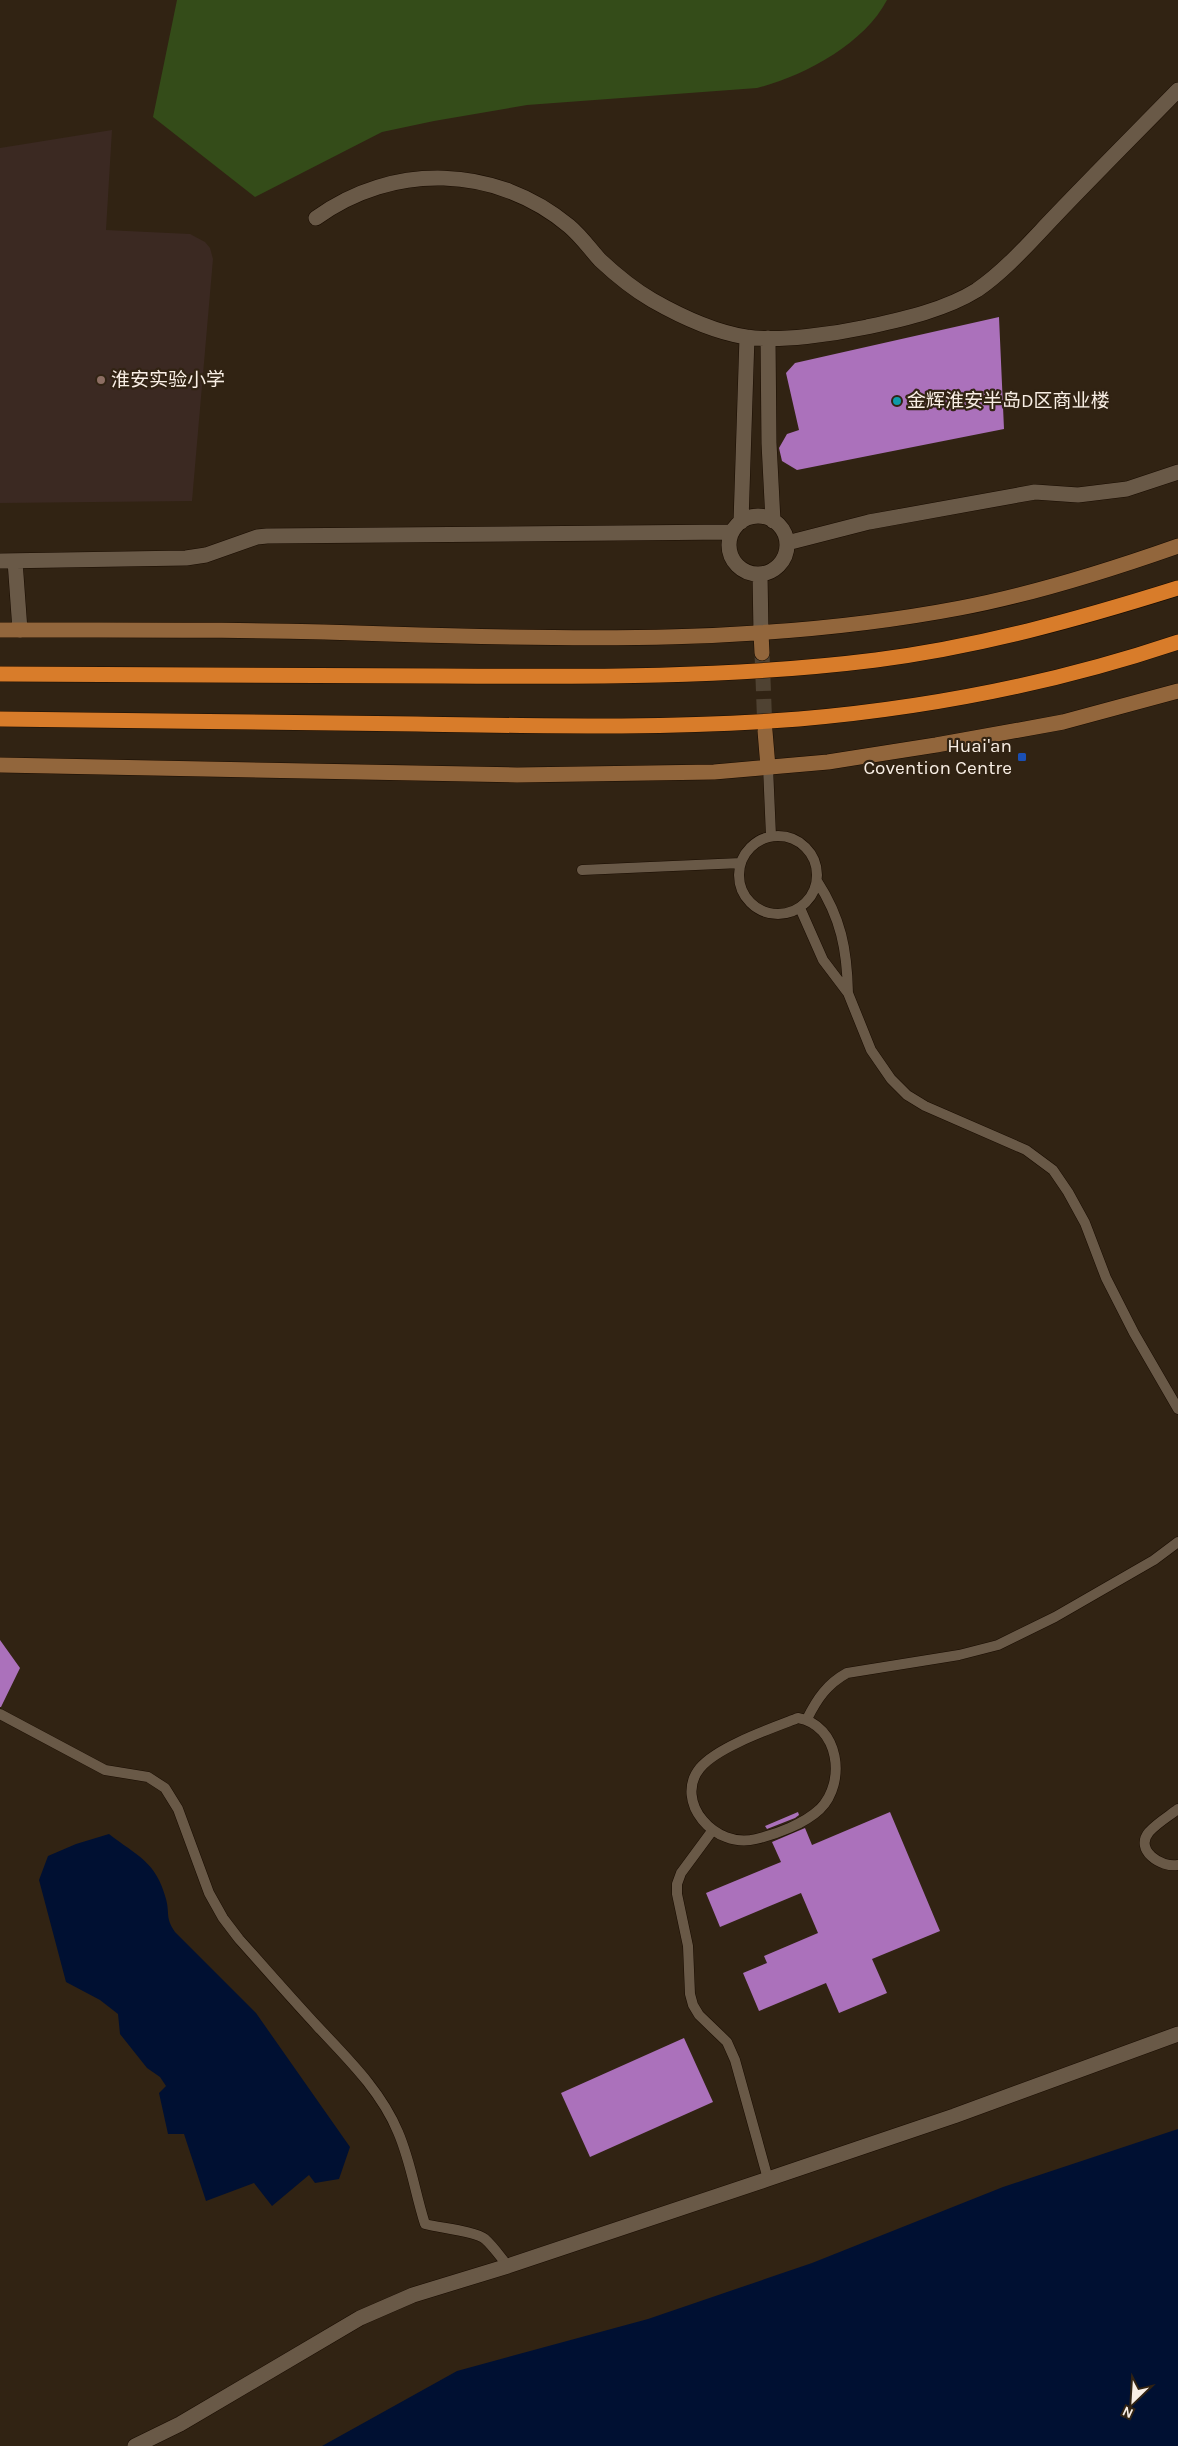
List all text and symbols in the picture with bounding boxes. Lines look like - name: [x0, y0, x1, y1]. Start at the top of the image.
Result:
- place label: 淮安实验小学: [111, 369, 225, 391]
- marker: 淮安实验小学: [95, 374, 107, 386]
- place label: 金辉淮安半岛D区商业楼: [907, 390, 1110, 412]
- marker: 金辉淮安半岛D区商业楼: [891, 395, 903, 407]
- place label: Huai'an Covention Centre: [863, 735, 1012, 779]
- marker: Huai'an Covention Centre: [1016, 751, 1028, 763]
- north arrow: [1108, 2376, 1158, 2426]
- text: N: [1120, 2403, 1136, 2422]

